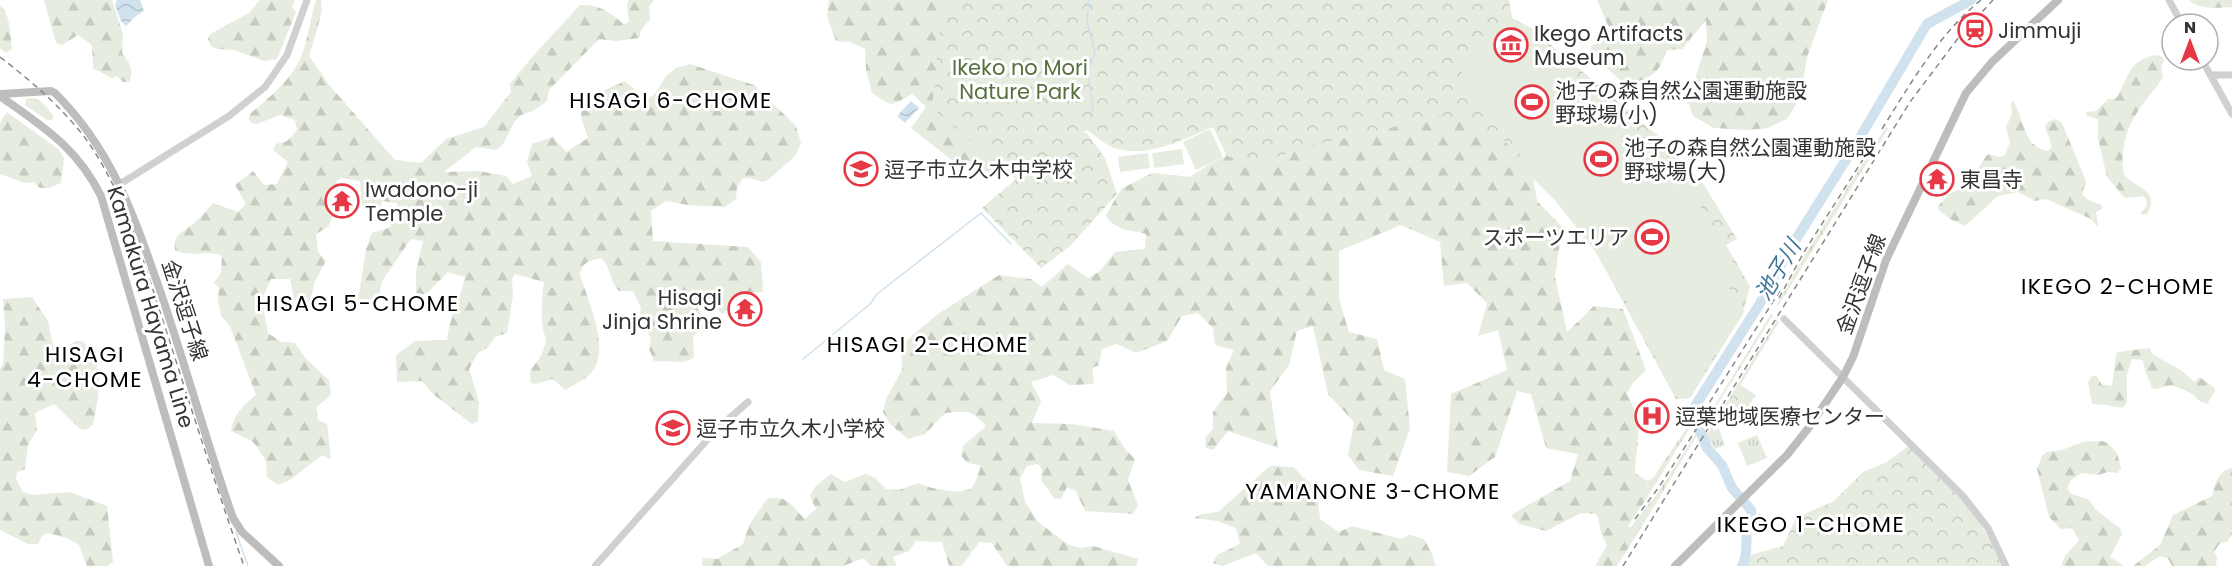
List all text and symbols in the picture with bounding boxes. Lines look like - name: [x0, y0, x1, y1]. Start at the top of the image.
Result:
- station icon: Jimmuji: [1957, 12, 1993, 48]
- north arrow: [2160, 12, 2220, 72]
- place label: Jimmuji: [1998, 16, 2081, 45]
- text: N: [2184, 16, 2196, 39]
- place label: Ikego Artifacts Museum: [1534, 19, 1684, 72]
- museum icon: Ikego Artifacts Museum: [1493, 27, 1529, 63]
- park label: Ikeko no Mori Nature Park: [952, 53, 1088, 106]
- place label: 池子の森自然公園運動施設 野球場(小): [1555, 76, 1807, 129]
- sports icon: 池子の森自然公園運動施設 野球場(小): [1514, 84, 1550, 120]
- district label: HISAGI 6-CHOME: [569, 85, 773, 116]
- place label: 池子の森自然公園運動施設 野球場(大): [1624, 133, 1876, 186]
- sports icon: 池子の森自然公園運動施設 野球場(大): [1583, 141, 1619, 177]
- school or university icon: 逗子市立久木中学校: [843, 151, 879, 187]
- place label: 逗子市立久木中学校: [884, 155, 1073, 184]
- temple icon: 東昌寺: [1919, 161, 1955, 197]
- place label: 東昌寺: [1960, 165, 2023, 194]
- place label: Iwadono-ji Temple: [365, 175, 478, 228]
- street label: Kamakura Hayama Line: [100, 183, 202, 431]
- temple icon: Iwadono-ji Temple: [324, 183, 360, 219]
- sports icon: スポーツエリア: [1634, 219, 1670, 255]
- place label: スポーツエリア: [1482, 223, 1629, 252]
- street label: 金沢逗子線: [1829, 230, 1893, 338]
- water label: 池子川: [1748, 232, 1809, 306]
- street label: 金沢逗子線: [155, 256, 215, 364]
- district label: IKEGO 2-CHOME: [2021, 271, 2215, 302]
- place label: Hisagi Jinja Shrine: [602, 283, 722, 336]
- district label: HISAGI 5-CHOME: [256, 288, 460, 319]
- temple icon: Hisagi Jinja Shrine: [727, 291, 763, 327]
- district label: HISAGI 2-CHOME: [827, 329, 1029, 360]
- district label: HISAGI 4-CHOME: [27, 339, 143, 395]
- hospital icon: 逗葉地域医療センター: [1634, 398, 1670, 434]
- place label: 逗葉地域医療センター: [1675, 402, 1885, 431]
- school or university icon: 逗子市立久木小学校: [655, 410, 691, 446]
- place label: 逗子市立久木小学校: [696, 414, 885, 443]
- district label: YAMANONE 3-CHOME: [1245, 476, 1501, 507]
- district label: IKEGO 1-CHOME: [1717, 509, 1905, 540]

